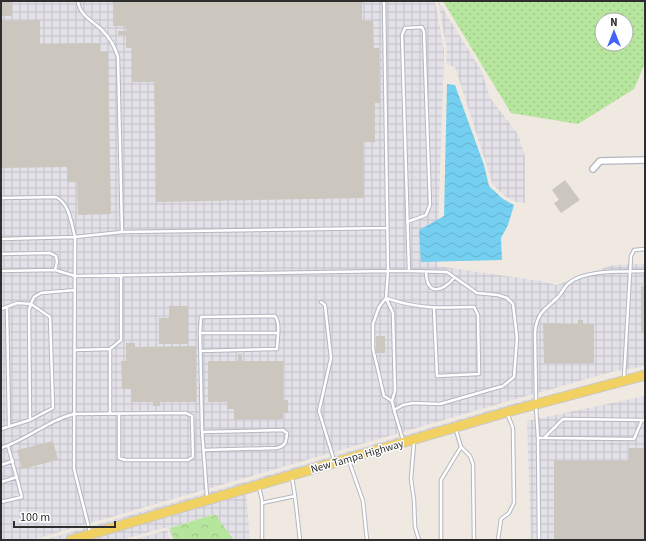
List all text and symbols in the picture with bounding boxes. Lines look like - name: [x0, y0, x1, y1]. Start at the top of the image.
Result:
- north arrow: [594, 12, 634, 52]
- text: N: [610, 15, 618, 30]
- street label: New Tampa Highway: [309, 436, 405, 477]
- scale bar: [14, 503, 115, 529]
- text: 100 m: [20, 509, 50, 526]

